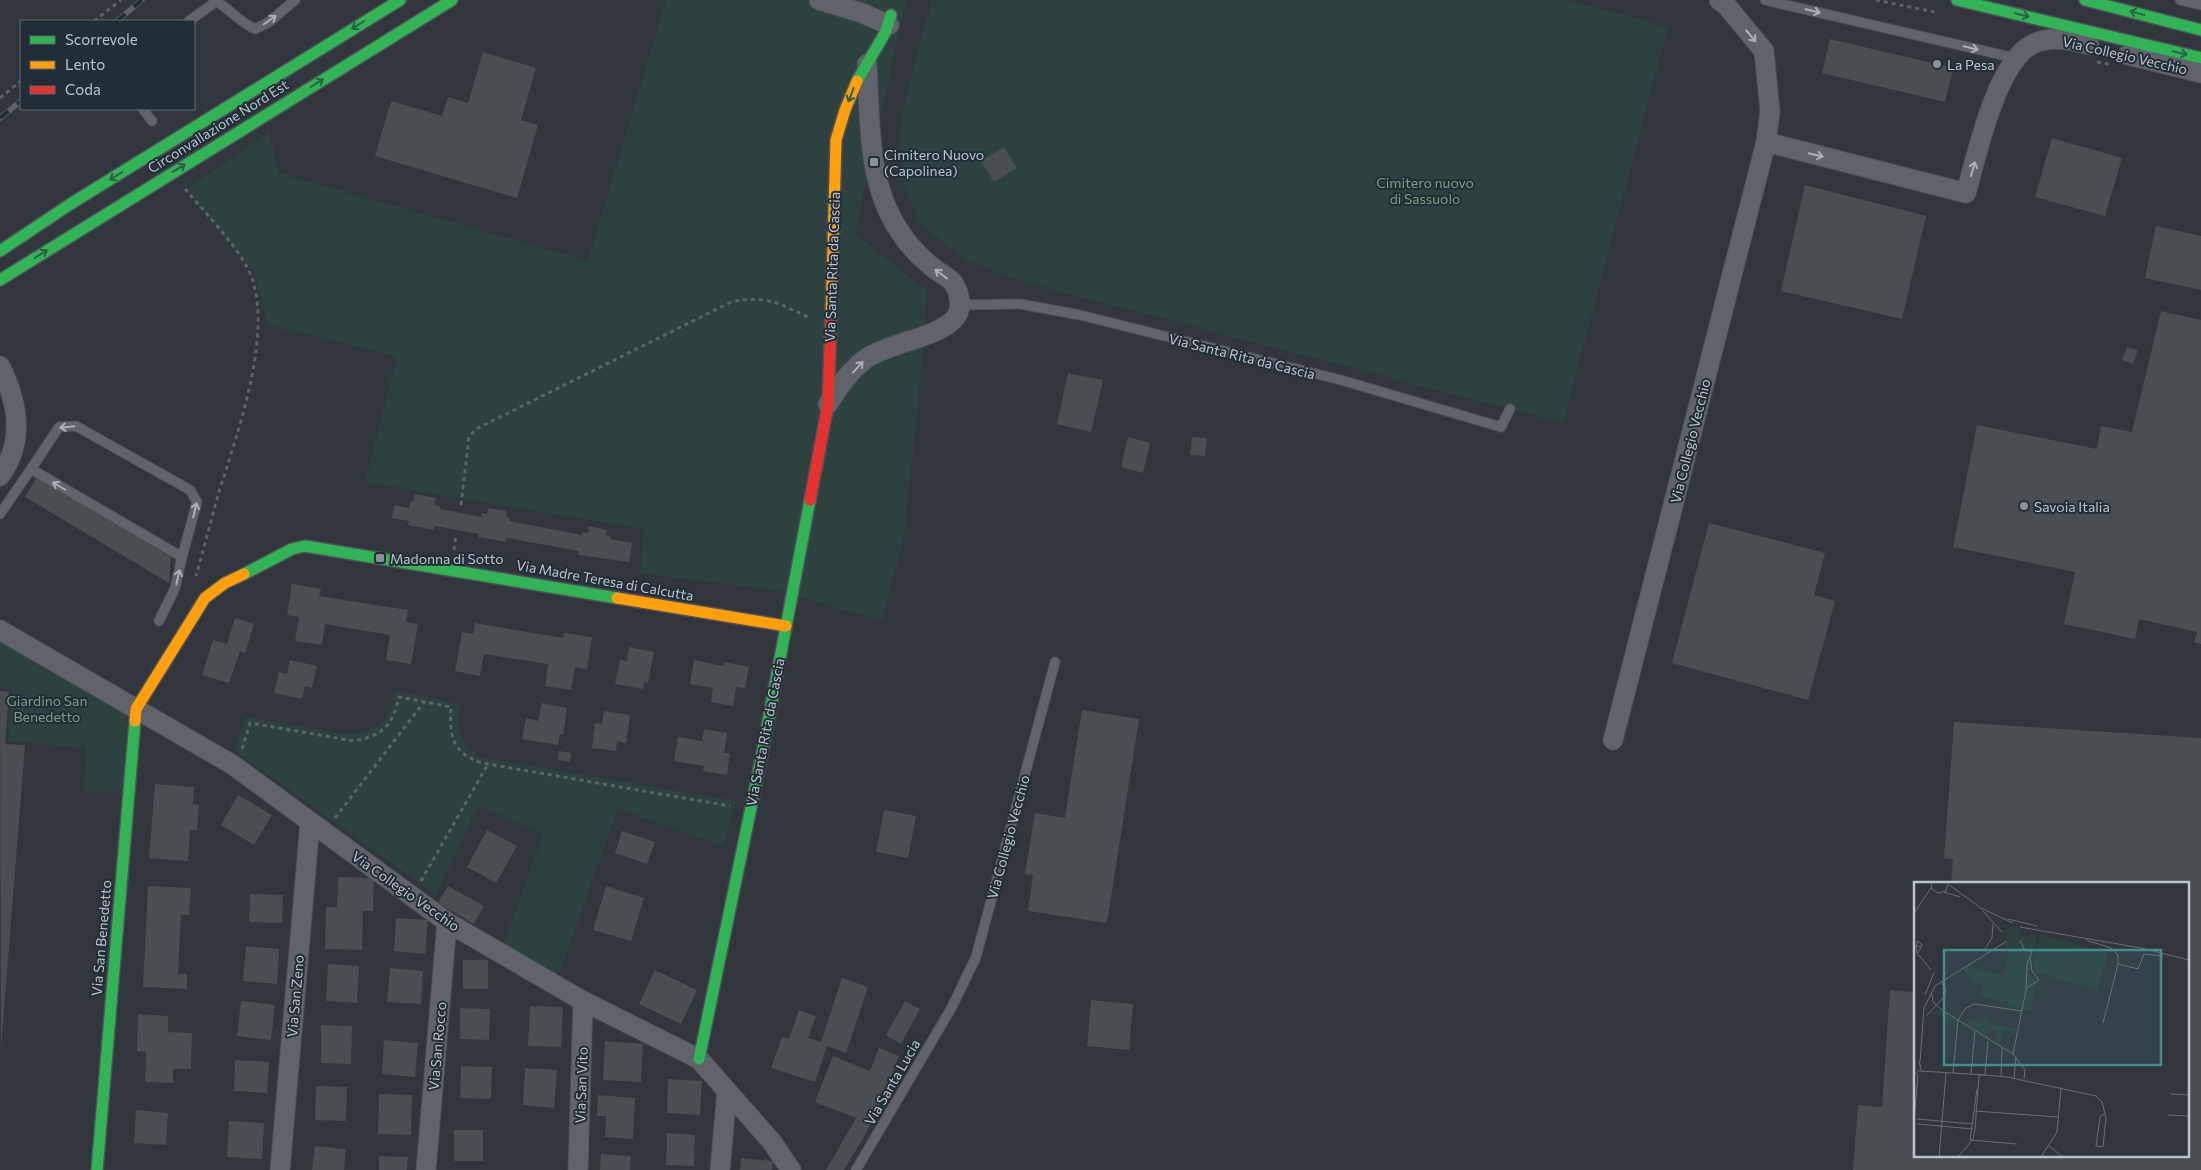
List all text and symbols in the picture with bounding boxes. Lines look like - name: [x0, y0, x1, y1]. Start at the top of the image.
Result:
- one-way arrow: [1804, 7, 1820, 16]
- one-way arrow: [2129, 8, 2145, 18]
- one-way arrow: [2013, 10, 2029, 20]
- one-way arrow: [263, 15, 277, 25]
- legend: [20, 20, 195, 110]
- one-way arrow: [351, 21, 365, 31]
- one-way arrow: [1746, 29, 1757, 42]
- text: Scorrevole: [65, 30, 138, 48]
- street label: Via Collegio Vecchio: [2061, 32, 2189, 78]
- one-way arrow: [1962, 44, 1978, 53]
- one-way arrow: [2171, 49, 2187, 58]
- text: Lento: [65, 55, 105, 73]
- place label: La Pesa: [1947, 56, 1995, 73]
- marker: La Pesa: [1931, 58, 1943, 70]
- street label: Circonvallazione Nord Est: [144, 76, 292, 176]
- one-way arrow: [310, 77, 324, 87]
- text: Coda: [65, 80, 101, 98]
- one-way arrow: [846, 87, 855, 103]
- place label: Cimitero Nuovo (Capolinea): [884, 146, 984, 179]
- one-way arrow: [1807, 151, 1823, 160]
- marker: Cimitero Nuovo (Capolinea): [868, 156, 880, 168]
- one-way arrow: [172, 162, 186, 173]
- one-way arrow: [1968, 162, 1978, 178]
- one-way arrow: [109, 171, 123, 182]
- park label: Cimitero nuovo di Sassuolo: [1376, 174, 1474, 207]
- street label: Via Santa Rita da Cascia: [821, 192, 843, 342]
- one-way arrow: [34, 249, 48, 259]
- one-way arrow: [934, 269, 948, 279]
- street label: Via Santa Rita da Cascia: [1167, 330, 1317, 382]
- one-way arrow: [852, 360, 863, 373]
- street label: Via Collegio Vecchio: [1666, 377, 1714, 505]
- one-way arrow: [59, 422, 75, 432]
- one-way arrow: [52, 480, 66, 490]
- place label: Savoia Italia: [2034, 498, 2110, 515]
- marker: Savoia Italia: [2018, 500, 2030, 512]
- one-way arrow: [190, 503, 200, 519]
- place label: Madonna di Sotto: [390, 550, 504, 567]
- marker: Madonna di Sotto: [374, 552, 386, 564]
- street label: Via Madre Teresa di Calcutta: [515, 556, 695, 604]
- one-way arrow: [174, 569, 183, 585]
- street label: Via Santa Rita da Cascia: [742, 657, 788, 807]
- park label: Giardino San Benedetto: [7, 692, 87, 725]
- street label: Via Collegio Vecchio: [983, 773, 1033, 901]
- street label: Via Collegio Vecchio: [349, 847, 463, 935]
- street label: Via San Benedetto: [87, 879, 115, 997]
- inset map: [1914, 882, 2188, 1158]
- street label: Via San Zeno: [283, 954, 307, 1038]
- street label: Via San Rocco: [425, 1001, 449, 1091]
- street label: Via Santa Lucia: [861, 1036, 923, 1128]
- street label: Via San Vito: [571, 1046, 591, 1124]

